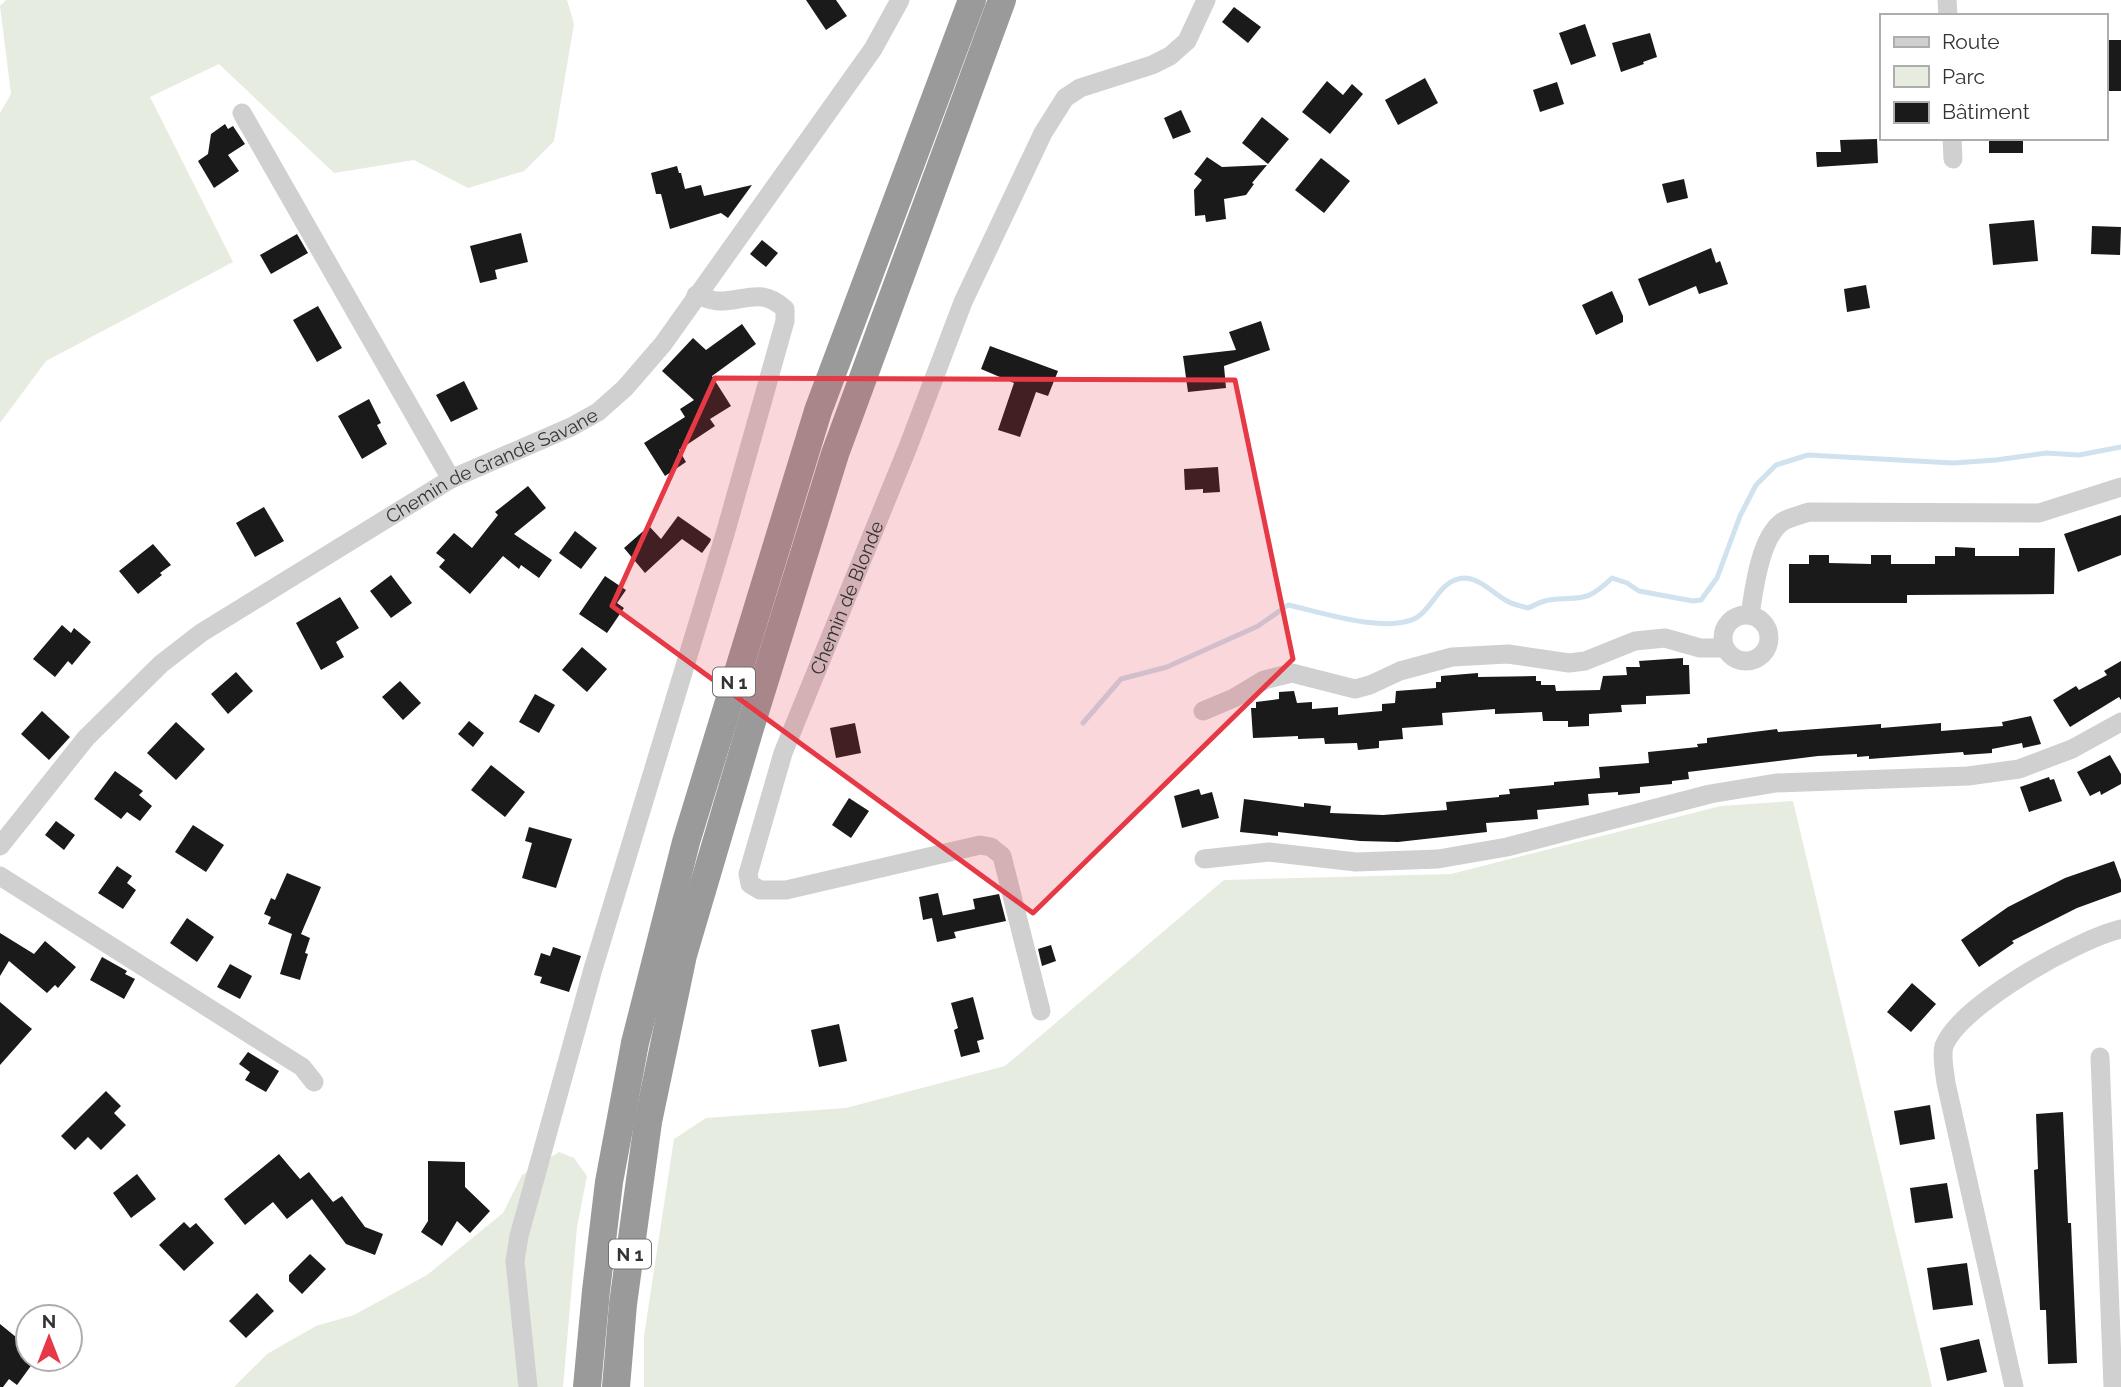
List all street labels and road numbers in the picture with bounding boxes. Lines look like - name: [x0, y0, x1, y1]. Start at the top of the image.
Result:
- street label: Chemin de Grande Savane: [382, 403, 601, 528]
- street label: Chemin de Blonde: [805, 518, 888, 678]
- road number: N 1: [713, 668, 755, 696]
- road number: N 1: [609, 1240, 651, 1268]

